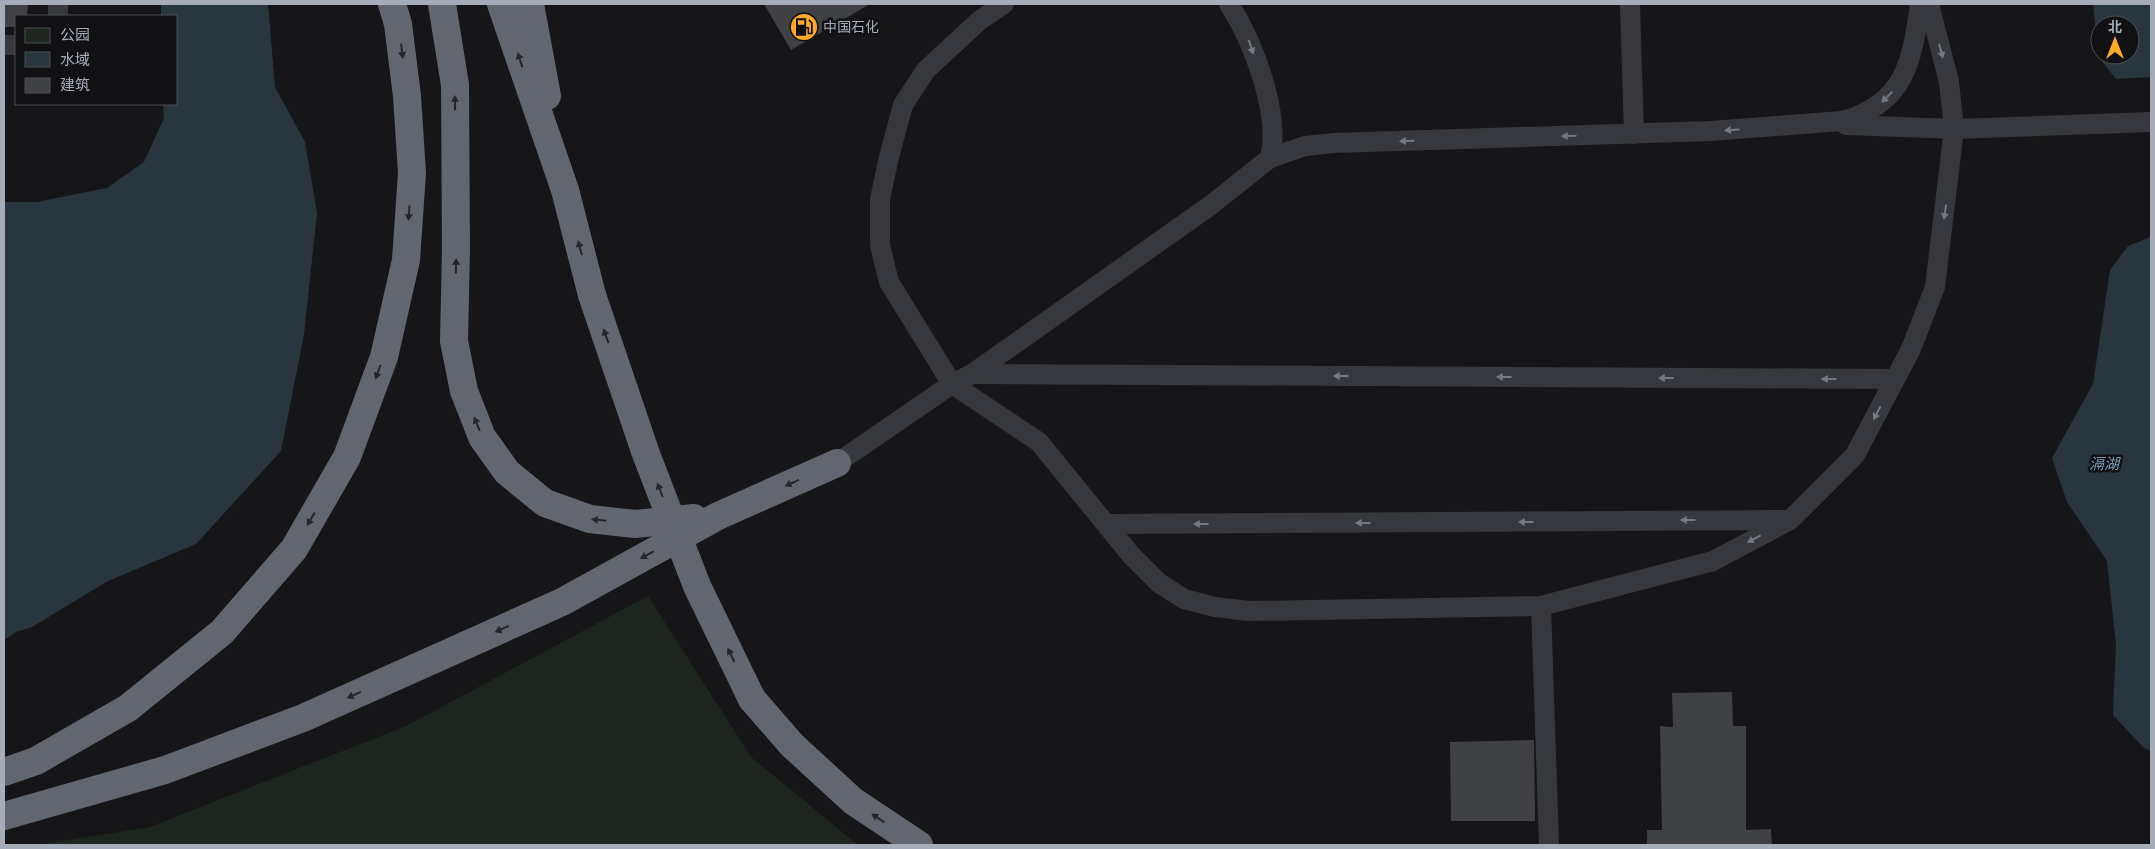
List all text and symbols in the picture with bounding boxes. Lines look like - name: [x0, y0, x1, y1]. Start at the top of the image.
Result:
- fuel station icon: 中国石化: [789, 12, 819, 42]
- legend: [15, 15, 178, 105]
- north arrow: [2090, 15, 2140, 65]
- place label: 中国石化: [823, 19, 879, 35]
- text: 北: [2108, 19, 2122, 35]
- text: 公园: [60, 26, 90, 44]
- one-way arrow: [1248, 40, 1255, 55]
- one-way arrow: [1937, 43, 1945, 58]
- one-way arrow: [398, 44, 406, 60]
- text: 水域: [60, 51, 90, 69]
- one-way arrow: [515, 52, 523, 67]
- text: 建筑: [60, 76, 90, 94]
- one-way arrow: [1881, 91, 1893, 103]
- one-way arrow: [451, 95, 459, 111]
- one-way arrow: [1724, 126, 1740, 134]
- one-way arrow: [1561, 132, 1577, 140]
- one-way arrow: [1399, 137, 1415, 145]
- one-way arrow: [1940, 204, 1948, 220]
- one-way arrow: [405, 205, 413, 221]
- one-way arrow: [576, 240, 584, 255]
- one-way arrow: [452, 257, 460, 273]
- one-way arrow: [602, 329, 609, 344]
- one-way arrow: [374, 365, 382, 380]
- one-way arrow: [1333, 372, 1349, 380]
- one-way arrow: [1495, 373, 1511, 381]
- one-way arrow: [1658, 374, 1674, 382]
- one-way arrow: [1820, 375, 1836, 383]
- one-way arrow: [1873, 406, 1881, 420]
- one-way arrow: [473, 417, 481, 432]
- water label: 滆湖: [2089, 455, 2121, 473]
- one-way arrow: [785, 479, 799, 487]
- one-way arrow: [656, 482, 663, 497]
- one-way arrow: [306, 513, 315, 526]
- one-way arrow: [591, 516, 607, 524]
- one-way arrow: [1680, 517, 1696, 525]
- one-way arrow: [1518, 518, 1534, 526]
- one-way arrow: [1355, 519, 1371, 527]
- one-way arrow: [1193, 520, 1209, 528]
- one-way arrow: [1746, 535, 1761, 543]
- one-way arrow: [640, 551, 654, 559]
- one-way arrow: [495, 625, 509, 633]
- one-way arrow: [726, 648, 734, 662]
- one-way arrow: [347, 692, 361, 700]
- one-way arrow: [872, 813, 885, 823]

